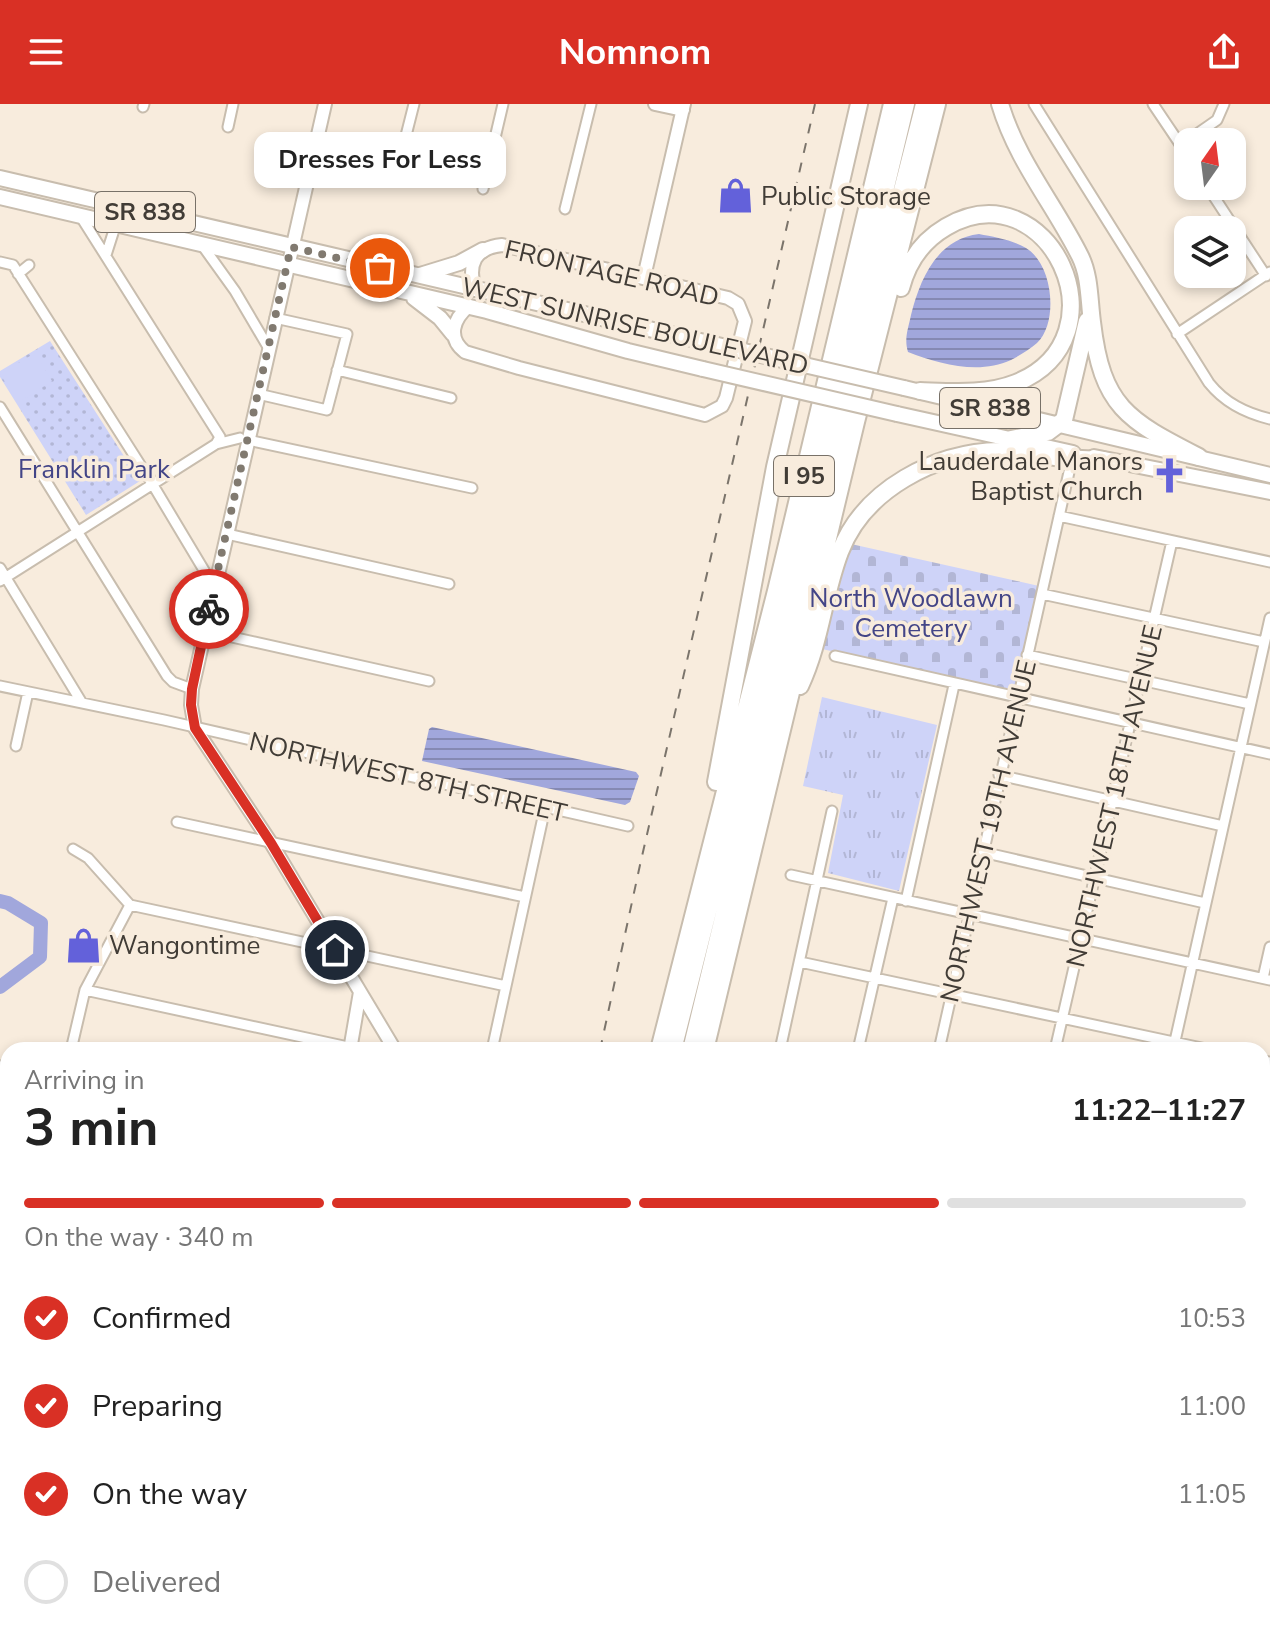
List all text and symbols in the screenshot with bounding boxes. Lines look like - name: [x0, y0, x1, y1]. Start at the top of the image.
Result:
- text: Nomnom: [559, 28, 711, 77]
- icon: menu: [24, 30, 68, 74]
- icon: share: [1202, 30, 1246, 74]
- north arrow: [1174, 128, 1246, 200]
- map controls: [1174, 128, 1246, 288]
- callout: Dresses For Less: [254, 132, 506, 188]
- text: Dresses For Less: [278, 142, 482, 177]
- shop icon: Public Storage: [716, 177, 754, 215]
- place label: Public Storage: [761, 179, 931, 214]
- road number: SR 838: [95, 192, 195, 232]
- button: layers: [1174, 216, 1246, 288]
- street label: FRONTAGE ROAD: [501, 232, 722, 315]
- pin: [346, 234, 414, 302]
- icon: bag: [358, 246, 402, 290]
- street label: WEST SUNRISE BOULEVARD: [458, 269, 812, 383]
- road number: SR 838: [940, 388, 1040, 428]
- place label: Lauderdale Manors Baptist Church: [918, 444, 1143, 509]
- park label: Franklin Park: [18, 452, 171, 487]
- road number: I 95: [774, 456, 834, 496]
- church icon: Lauderdale Manors Baptist Church: [1150, 457, 1188, 495]
- courier: [169, 569, 249, 649]
- park label: North Woodlawn Cemetery: [809, 581, 1013, 646]
- icon: bike: [187, 587, 231, 631]
- street label: NORTHWEST 18TH AVENUE: [1058, 622, 1171, 971]
- street label: NORTHWEST 19TH AVENUE: [932, 657, 1045, 1006]
- street label: NORTHWEST 8TH STREET: [246, 724, 570, 831]
- pin: [301, 916, 369, 984]
- shop icon: Wangontime: [64, 926, 102, 964]
- place label: Wangontime: [109, 928, 260, 963]
- icon: home: [313, 928, 357, 972]
- text: Arriving in: [24, 1063, 145, 1098]
- text: 11:22–11:27: [1072, 1090, 1246, 1131]
- text: 3 min: [24, 1092, 159, 1163]
- text: On the way · 340 m: [24, 1220, 253, 1255]
- icon: check: [24, 1296, 68, 1340]
- text: Confirmed: [92, 1298, 232, 1339]
- text: 10:53: [1178, 1301, 1246, 1336]
- icon: check: [24, 1384, 68, 1428]
- text: Preparing: [92, 1386, 223, 1427]
- text: 11:00: [1178, 1389, 1246, 1424]
- icon: check: [24, 1472, 68, 1516]
- text: On the way: [92, 1474, 247, 1515]
- text: 11:05: [1178, 1477, 1246, 1512]
- text: Delivered: [92, 1562, 221, 1603]

